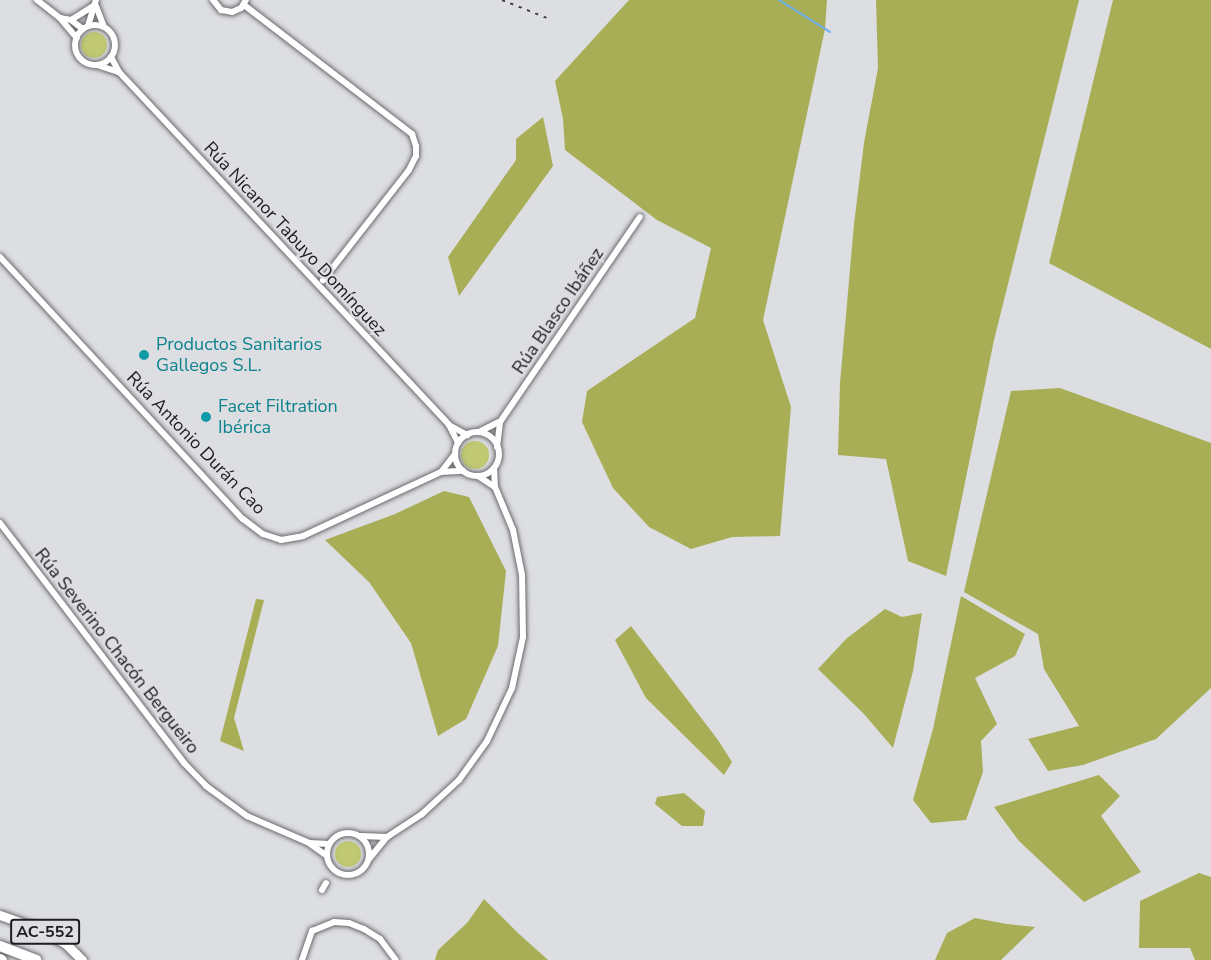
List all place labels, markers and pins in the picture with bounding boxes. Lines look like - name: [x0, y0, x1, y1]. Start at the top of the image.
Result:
- place label: Productos Sanitarios Gallegos S.L.: [156, 334, 322, 376]
- marker: Productos Sanitarios Gallegos S.L.: [137, 348, 151, 362]
- place label: Facet Filtration Ibérica: [218, 396, 338, 438]
- marker: Facet Filtration Ibérica: [199, 410, 213, 424]

